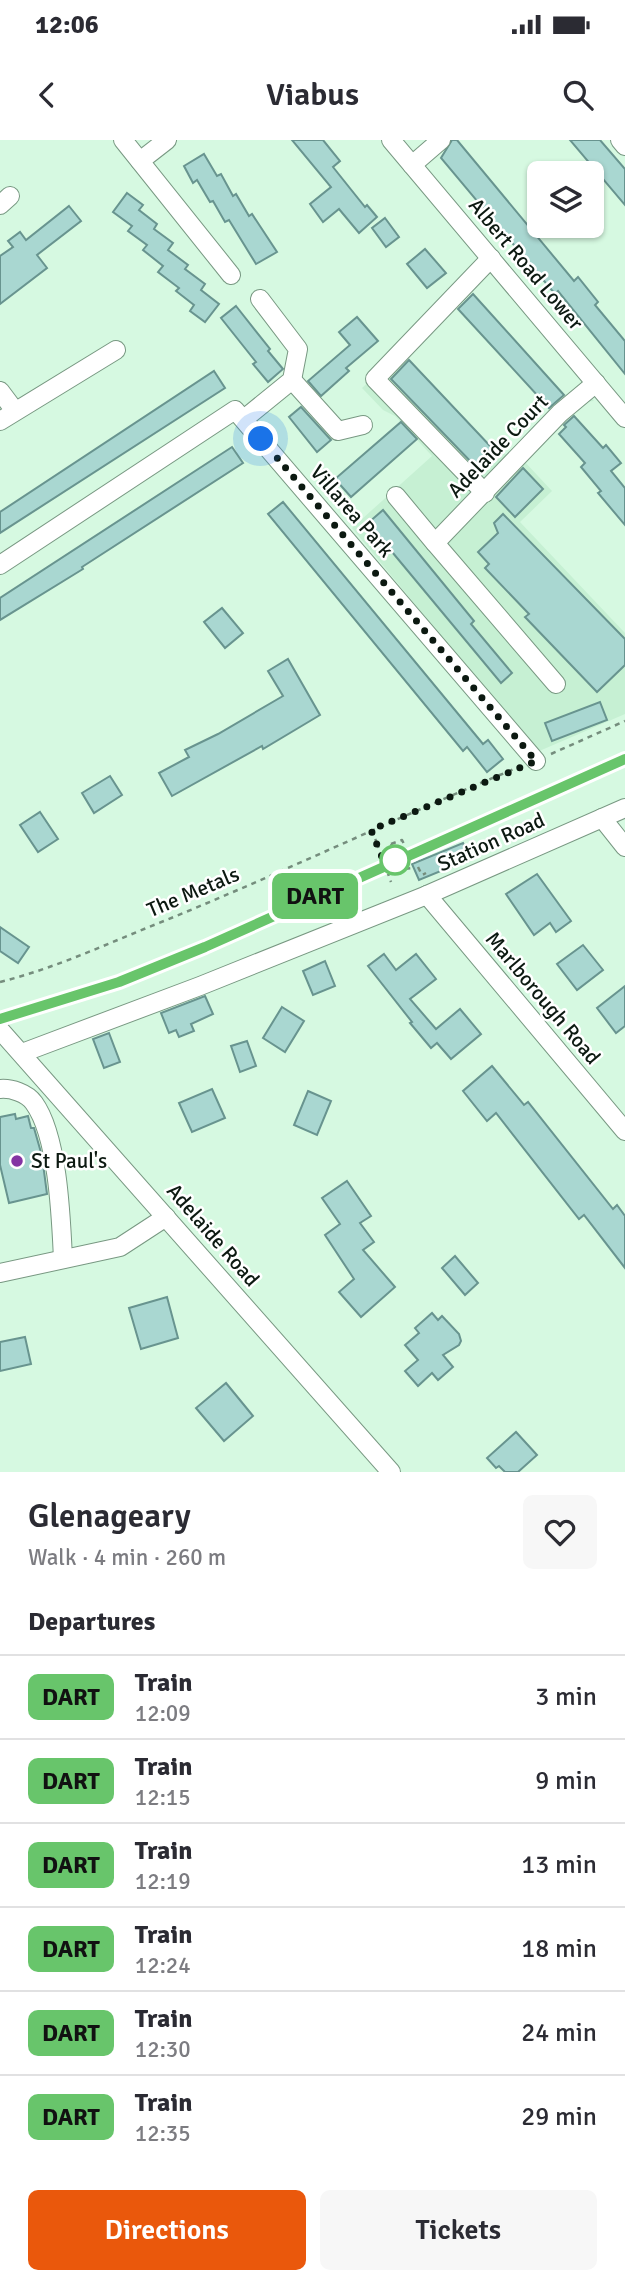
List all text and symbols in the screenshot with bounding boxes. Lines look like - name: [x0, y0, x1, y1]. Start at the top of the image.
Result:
- text: 12:06: [35, 9, 99, 41]
- text: Viabus: [266, 75, 359, 114]
- icon: back: [28, 76, 66, 114]
- icon: search: [559, 76, 597, 114]
- map controls: [527, 161, 604, 238]
- button: layers: [527, 161, 604, 238]
- street label: Albert Road Lower: [463, 193, 589, 336]
- street label: Adelaide Court: [442, 389, 554, 503]
- your location: [243, 421, 278, 456]
- street label: Villarea Park: [305, 459, 400, 563]
- street label: Station Road: [433, 807, 549, 877]
- unlabelled marker: [380, 845, 410, 875]
- street label: The Metals: [143, 861, 243, 923]
- line badge: DART: [266, 873, 364, 919]
- text: DART: [286, 881, 344, 911]
- street label: Marlborough Road: [480, 926, 606, 1070]
- place label: St Paul's: [31, 1148, 107, 1174]
- marker: St Paul's: [9, 1153, 25, 1169]
- street label: Adelaide Road: [161, 1178, 265, 1292]
- button: heart: [523, 1495, 597, 1569]
- text: Glenageary: [28, 1496, 191, 1537]
- text: Walk · 4 min · 260 m: [28, 1543, 226, 1572]
- text: Departures: [28, 1606, 155, 1638]
- text: Train: [135, 1667, 192, 1699]
- text: 3 min: [535, 1681, 597, 1713]
- text: DART: [42, 1682, 100, 1712]
- text: 12:09: [135, 1699, 191, 1728]
- text: Train: [135, 1751, 192, 1783]
- text: 9 min: [535, 1765, 597, 1797]
- text: DART: [42, 1766, 100, 1796]
- text: 12:15: [135, 1783, 191, 1812]
- text: Train: [135, 1835, 192, 1867]
- text: 13 min: [521, 1849, 597, 1881]
- text: DART: [42, 1850, 100, 1880]
- text: 12:19: [135, 1867, 191, 1896]
- text: Train: [135, 1919, 192, 1951]
- text: 18 min: [521, 1933, 597, 1965]
- text: DART: [42, 1934, 100, 1964]
- text: 12:24: [135, 1951, 191, 1980]
- text: Train: [135, 2003, 192, 2035]
- text: 24 min: [521, 2017, 597, 2049]
- text: DART: [42, 2018, 100, 2048]
- text: 12:30: [135, 2035, 191, 2064]
- text: Train: [135, 2087, 192, 2119]
- text: 29 min: [521, 2101, 597, 2133]
- text: DART: [42, 2102, 100, 2132]
- text: 12:35: [135, 2119, 191, 2148]
- button: Directions: [28, 2190, 306, 2270]
- button: Tickets: [320, 2190, 597, 2270]

